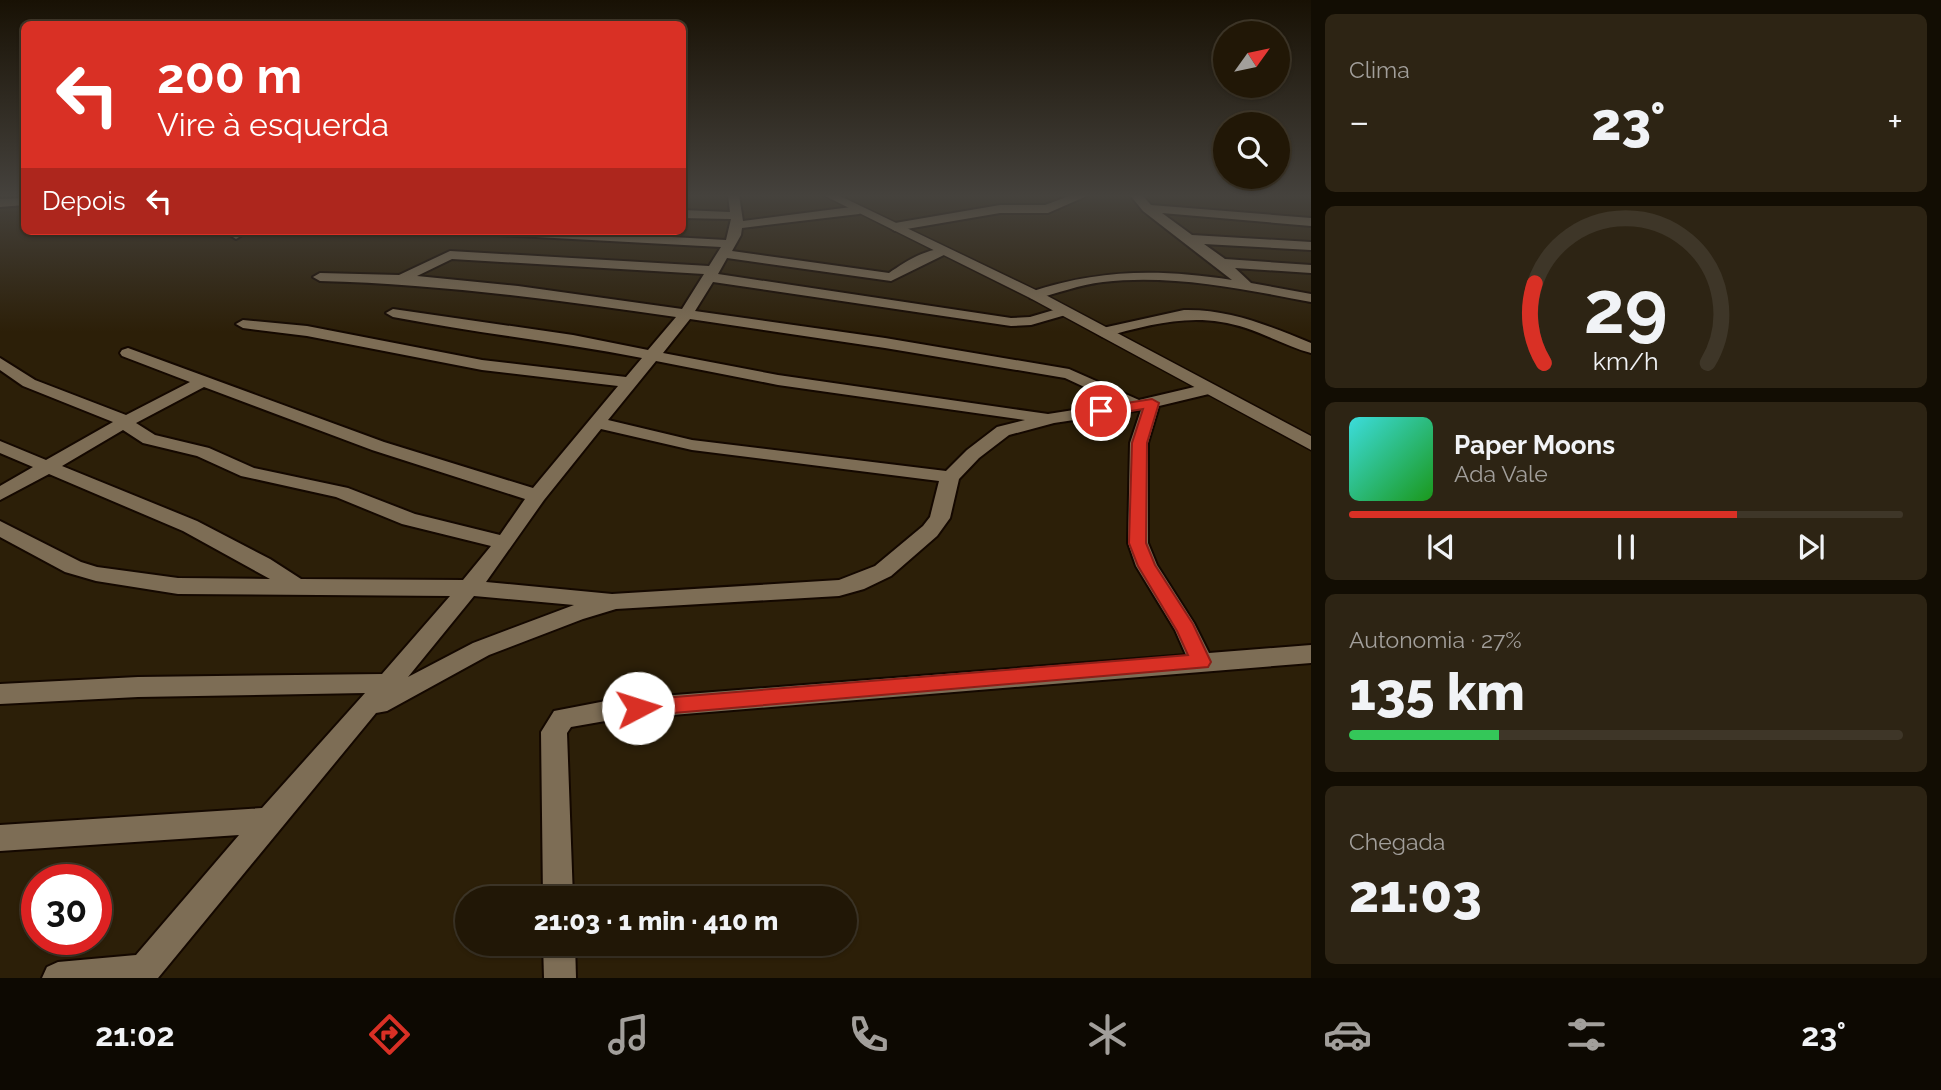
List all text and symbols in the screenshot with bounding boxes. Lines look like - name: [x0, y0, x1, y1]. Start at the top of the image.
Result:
- north arrow: [1213, 21, 1290, 98]
- map controls: [1213, 21, 1290, 189]
- text: 200 m: [157, 47, 302, 104]
- icon: left: [42, 49, 133, 140]
- text: Clima: [1349, 56, 1410, 83]
- text: 23°: [1591, 91, 1665, 152]
- text: −: [1349, 99, 1369, 144]
- text: +: [1887, 99, 1903, 144]
- text: Vire à esquerda: [157, 106, 389, 143]
- button: search: [1213, 112, 1290, 189]
- icon: left: [140, 182, 178, 220]
- text: Depois: [42, 186, 126, 216]
- text: 29: [1584, 265, 1668, 350]
- text: km/h: [1593, 346, 1659, 376]
- pin: [1071, 381, 1131, 441]
- icon: arrive: [1082, 392, 1120, 430]
- text: Paper Moons: [1454, 430, 1615, 460]
- text: Ada Vale: [1454, 460, 1548, 487]
- icon: previous: [1422, 528, 1460, 566]
- icon: pause: [1607, 528, 1645, 566]
- icon: next: [1792, 528, 1830, 566]
- text: Autonomia · 27%: [1349, 626, 1522, 653]
- text: 135 km: [1349, 661, 1525, 722]
- position arrow: [601, 671, 675, 745]
- text: Chegada: [1349, 828, 1445, 855]
- text: 21:03: [1349, 863, 1482, 924]
- speed limit sign: 30: [21, 864, 112, 955]
- text: 21:03 · 1 min · 410 m: [534, 906, 778, 936]
- icon: directions: [365, 1010, 414, 1059]
- icon: music: [604, 1010, 653, 1059]
- icon: phone: [844, 1010, 893, 1059]
- icon: climate: [1083, 1010, 1132, 1059]
- icon: car: [1323, 1010, 1372, 1059]
- icon: filters: [1562, 1010, 1611, 1059]
- text: 21:02: [95, 1016, 175, 1053]
- text: 23°: [1801, 1016, 1846, 1053]

